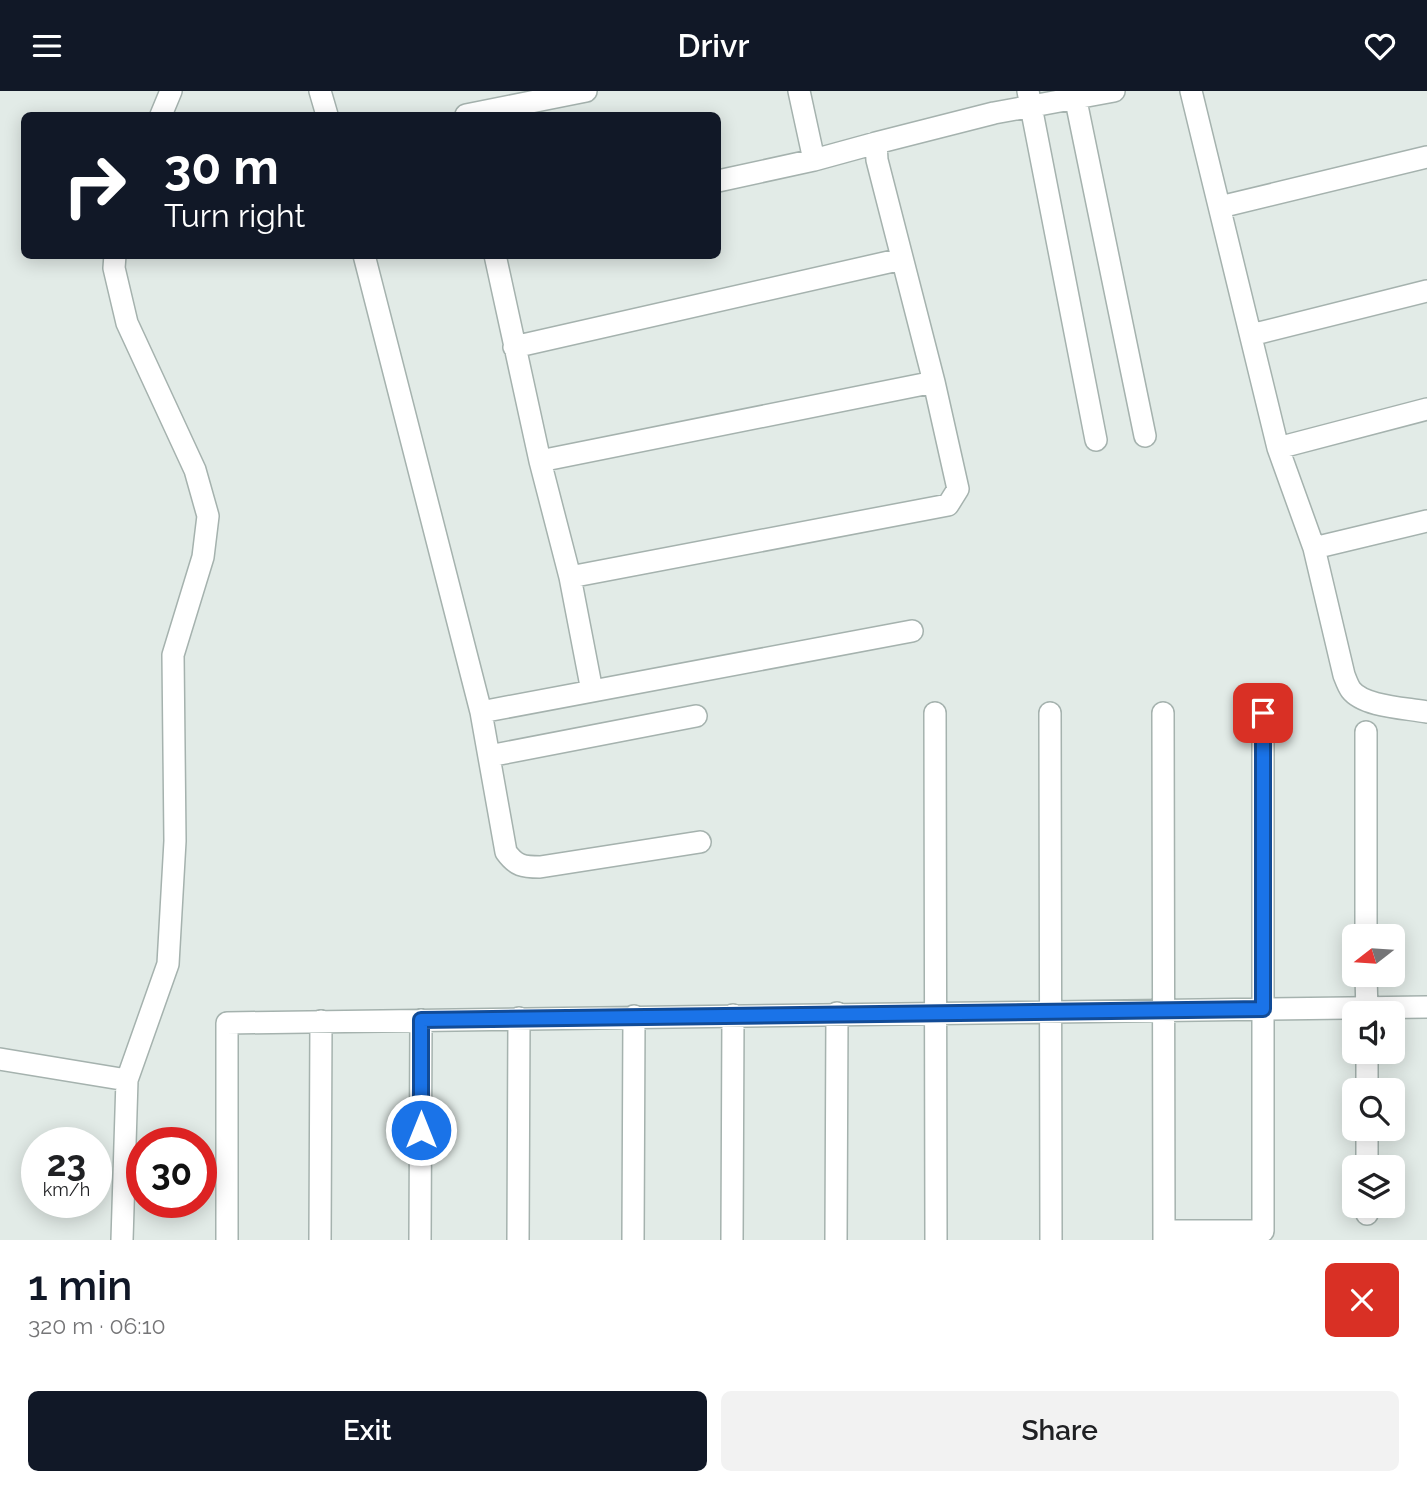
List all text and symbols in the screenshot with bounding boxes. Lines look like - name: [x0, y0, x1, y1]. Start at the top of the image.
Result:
- icon: menu: [28, 27, 66, 65]
- text: Drivr: [678, 27, 749, 64]
- icon: heart: [1361, 27, 1399, 65]
- text: 30 m: [164, 138, 279, 195]
- icon: right: [49, 140, 140, 231]
- text: Turn right: [164, 197, 305, 234]
- pin: [1233, 683, 1293, 743]
- icon: arrive: [1244, 694, 1282, 732]
- north arrow: [1342, 924, 1405, 987]
- map controls: [1342, 924, 1405, 1218]
- button: sound: [1342, 1001, 1405, 1064]
- button: search: [1342, 1078, 1405, 1141]
- position arrow: [384, 1093, 458, 1167]
- speed limit sign: 30: [126, 1127, 217, 1218]
- text: 23: [47, 1143, 86, 1184]
- button: layers: [1342, 1155, 1405, 1218]
- text: km/h: [43, 1179, 90, 1200]
- text: 1 min: [28, 1261, 132, 1310]
- button: close: [1325, 1263, 1399, 1337]
- text: 320 m · 06:10: [28, 1312, 166, 1339]
- button: Exit: [28, 1391, 707, 1471]
- button: Share: [721, 1391, 1399, 1471]

